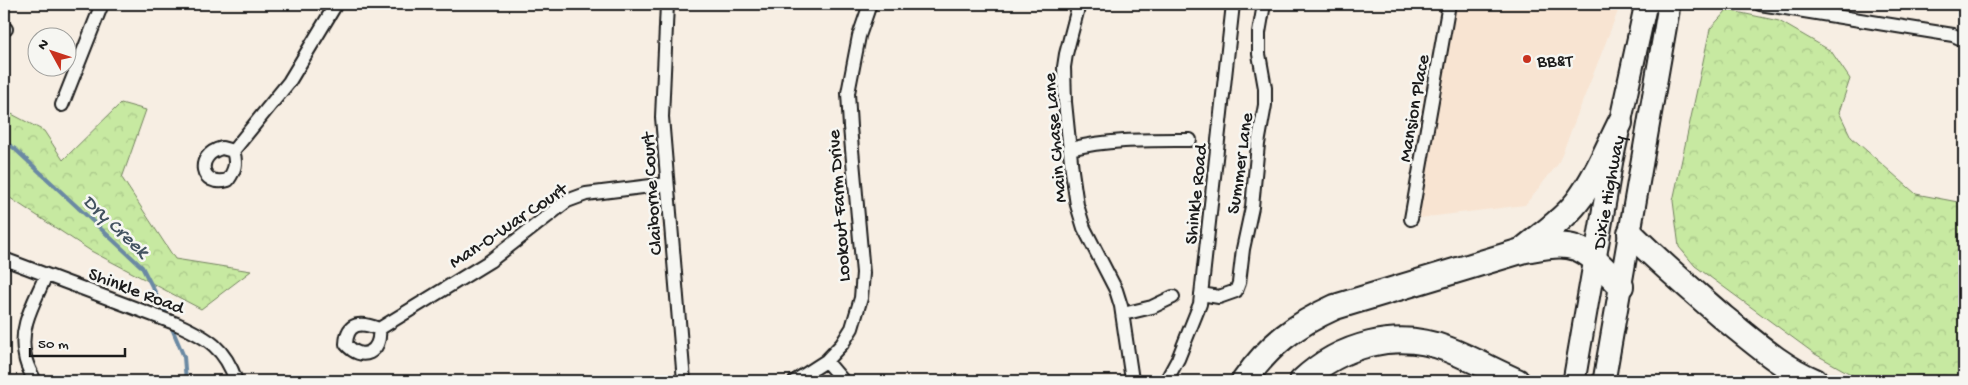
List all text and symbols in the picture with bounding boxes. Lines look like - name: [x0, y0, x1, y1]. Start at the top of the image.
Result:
- north arrow: [28, 28, 78, 78]
- text: N: [35, 36, 53, 54]
- place label: BB&T: [1536, 51, 1573, 74]
- street label: Mansion Place: [1395, 53, 1436, 164]
- marker: BB&T: [1521, 53, 1533, 65]
- street label: Main Chase Lane: [1039, 72, 1074, 203]
- street label: Summer Lane: [1223, 111, 1260, 216]
- street label: Lookout Farm Drive: [824, 129, 857, 283]
- street label: Claiborne Court: [638, 130, 669, 256]
- street label: Dixie Highway: [1589, 133, 1632, 253]
- street label: Shinkle Road: [1181, 141, 1214, 246]
- street label: Man-O-War Court: [445, 178, 574, 275]
- water label: Dry Creek: [77, 191, 154, 265]
- street label: Shinkle Road: [85, 264, 189, 322]
- scale bar: [30, 325, 125, 357]
- text: 50 m: [38, 336, 69, 354]

